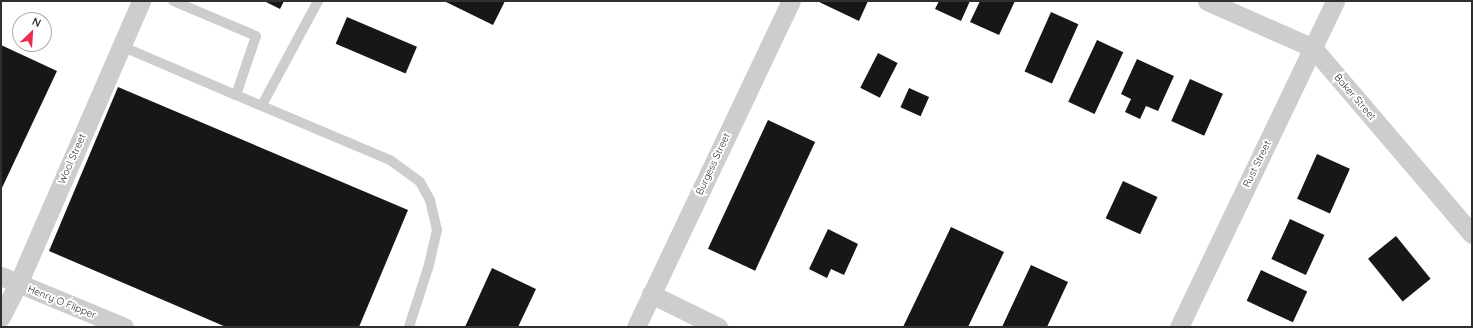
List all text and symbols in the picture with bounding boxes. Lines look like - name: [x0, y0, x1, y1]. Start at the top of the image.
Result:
- north arrow: [12, 12, 52, 52]
- text: N: [30, 14, 43, 30]
- street label: Baker Street: [1332, 71, 1378, 123]
- street label: Burgess Street: [693, 131, 733, 197]
- street label: Wool Street: [56, 132, 88, 186]
- street label: Rust Street: [1241, 139, 1273, 189]
- street label: Henry O Flipper: [26, 283, 98, 321]

